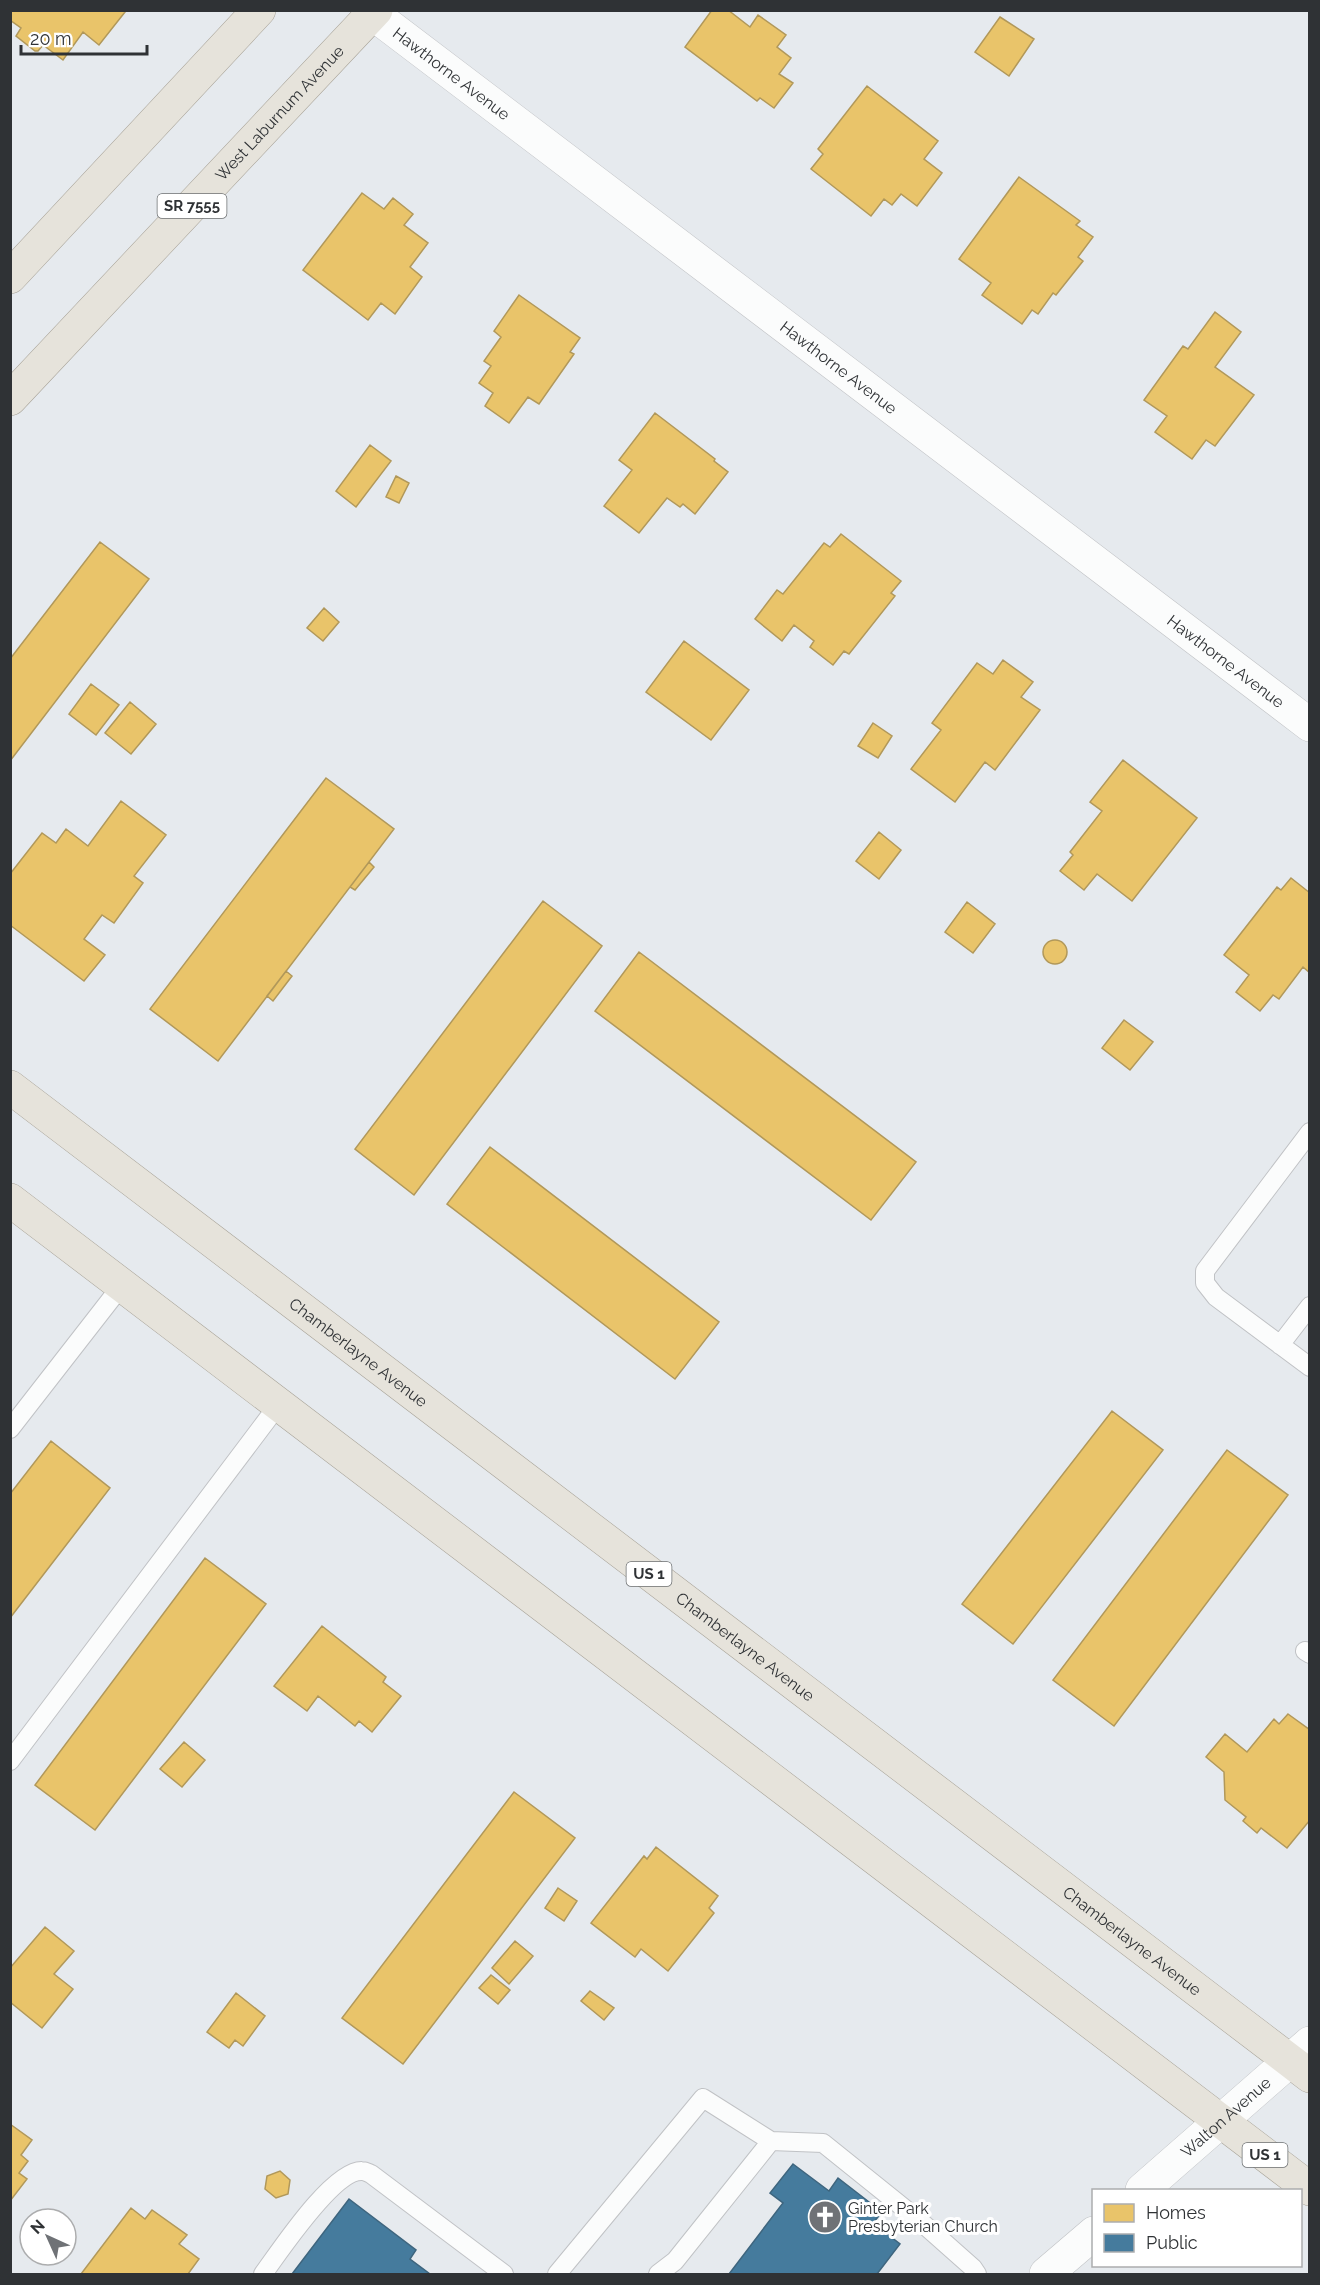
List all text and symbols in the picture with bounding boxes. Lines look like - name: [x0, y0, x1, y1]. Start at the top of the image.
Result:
- scale bar: [21, 18, 147, 56]
- street label: Hawthorne Avenue: [389, 24, 513, 124]
- text: 20 m: [30, 28, 72, 49]
- street label: West Laburnum Avenue: [212, 42, 348, 185]
- road number: SR 7555: [158, 194, 226, 218]
- street label: Hawthorne Avenue: [776, 317, 901, 418]
- street label: Hawthorne Avenue: [1163, 611, 1288, 712]
- street label: Chamberlayne Avenue: [285, 1294, 431, 1411]
- road number: US 1: [626, 1562, 672, 1586]
- street label: Chamberlayne Avenue: [672, 1588, 818, 1705]
- street label: Chamberlayne Avenue: [1059, 1882, 1205, 2000]
- street label: Walton Avenue: [1177, 2073, 1275, 2162]
- road number: US 1: [1242, 2143, 1288, 2167]
- legend: [1092, 2189, 1302, 2267]
- church icon: Ginter Park Presbyterian Church: [807, 2199, 843, 2235]
- place label: Ginter Park Presbyterian Church: [848, 2199, 998, 2236]
- text: Homes: [1146, 2202, 1206, 2223]
- north arrow: [18, 2207, 78, 2267]
- text: N: [27, 2216, 49, 2238]
- text: Public: [1146, 2232, 1198, 2253]

